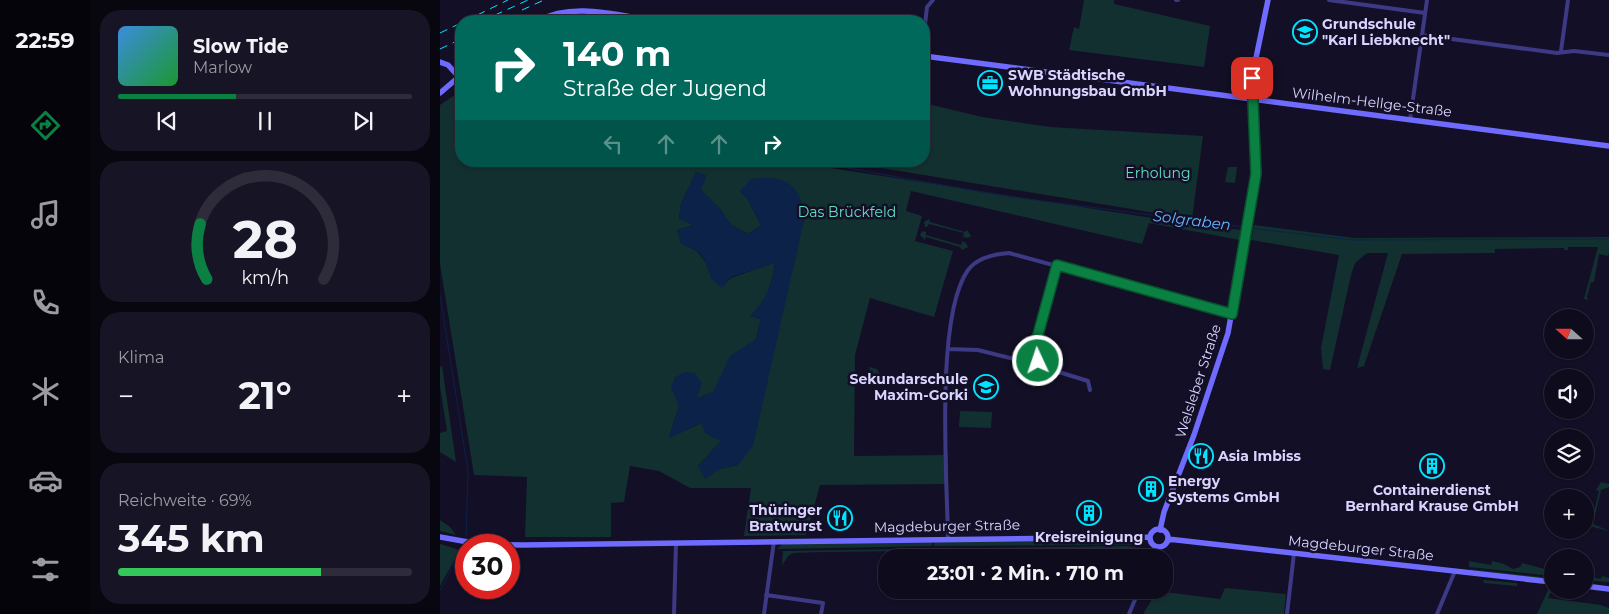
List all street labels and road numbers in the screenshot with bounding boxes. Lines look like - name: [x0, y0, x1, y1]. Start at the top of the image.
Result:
- street label: Wilhelm-Hellge-Straße: [1291, 83, 1453, 121]
- street label: Welsleber Straße: [1171, 322, 1225, 440]
- street label: Magdeburger Straße: [874, 516, 1020, 536]
- street label: Magdeburger Straße: [1287, 531, 1435, 565]

